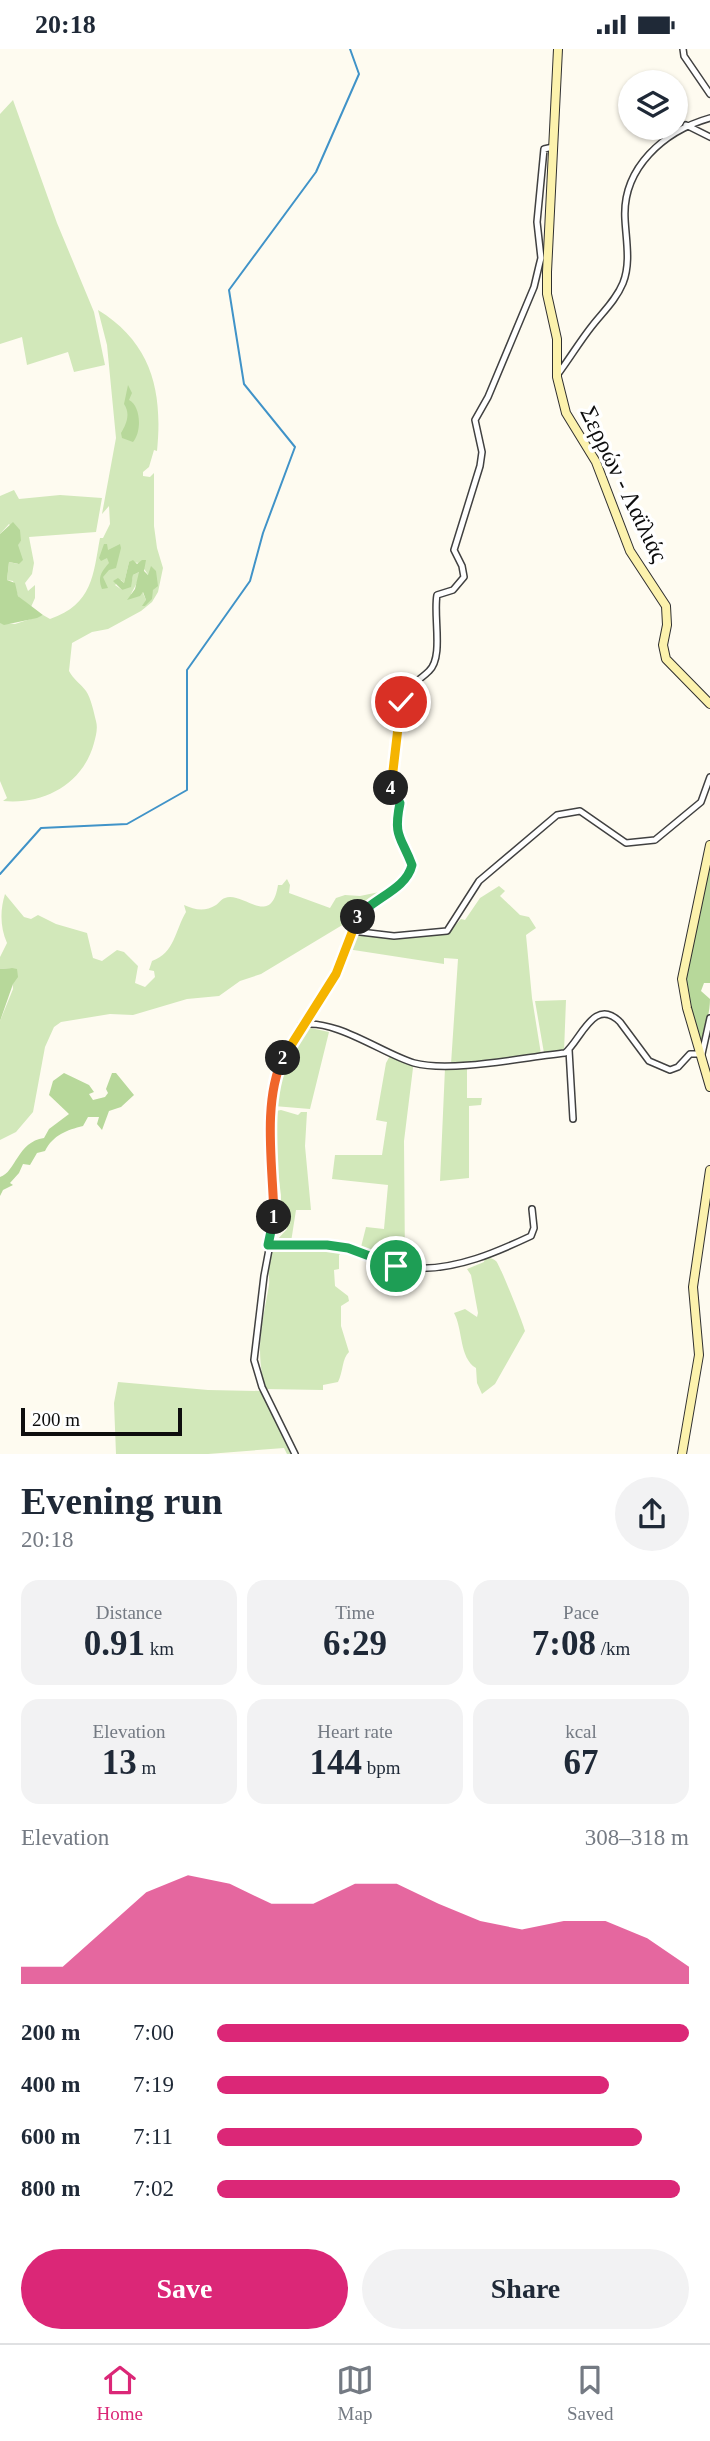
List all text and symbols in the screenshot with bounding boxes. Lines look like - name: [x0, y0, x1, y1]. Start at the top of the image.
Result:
- text: 20:18: [35, 10, 96, 39]
- map controls: [618, 70, 688, 140]
- button: layers: [618, 70, 688, 140]
- street label: Σερρών - Λαϊλιάς: [575, 402, 673, 566]
- pin: [371, 672, 431, 732]
- icon: check: [382, 683, 420, 721]
- pin: 4: [374, 771, 408, 805]
- text: 4: [386, 777, 395, 798]
- pin: 3: [340, 899, 376, 935]
- text: 3: [353, 906, 362, 927]
- pin: 2: [266, 1041, 300, 1075]
- text: 2: [278, 1047, 287, 1068]
- pin: 1: [256, 1199, 292, 1235]
- text: 1: [269, 1206, 278, 1227]
- pin: [366, 1236, 426, 1296]
- icon: arrive: [377, 1247, 415, 1285]
- scale bar: [21, 1405, 182, 1437]
- text: 200 m: [32, 1409, 80, 1430]
- button: share: [615, 1477, 689, 1551]
- text: Evening run: [21, 1480, 223, 1522]
- text: 20:18: [21, 1527, 73, 1552]
- text: Distance: [96, 1602, 162, 1623]
- text: Time: [335, 1602, 375, 1623]
- text: Pace: [563, 1602, 599, 1623]
- text: 0.91: [84, 1624, 145, 1663]
- text: 6:29: [323, 1624, 387, 1663]
- text: 7:08: [532, 1624, 596, 1663]
- text: km: [145, 1638, 174, 1659]
- text: /km: [596, 1638, 630, 1659]
- text: Elevation: [93, 1721, 165, 1742]
- text: Heart rate: [317, 1721, 393, 1742]
- text: kcal: [565, 1721, 597, 1742]
- text: 13: [102, 1743, 137, 1782]
- text: 144: [309, 1743, 362, 1782]
- text: 67: [564, 1743, 599, 1782]
- text: m: [137, 1757, 156, 1778]
- text: bpm: [362, 1757, 401, 1778]
- text: Elevation: [21, 1825, 109, 1850]
- text: 308–318 m: [585, 1825, 689, 1850]
- text: 200 m: [21, 2020, 80, 2045]
- text: 7:00: [133, 2020, 174, 2045]
- text: 400 m: [21, 2072, 80, 2097]
- text: 7:19: [133, 2072, 174, 2097]
- text: 600 m: [21, 2124, 80, 2149]
- text: 7:11: [133, 2124, 173, 2149]
- text: 800 m: [21, 2176, 80, 2201]
- text: 7:02: [133, 2176, 174, 2201]
- button: Save: [21, 2249, 348, 2329]
- button: Share: [362, 2249, 689, 2329]
- tab: Home: [97, 2361, 143, 2425]
- tab: Map: [336, 2361, 374, 2425]
- tab: Saved: [567, 2361, 613, 2425]

